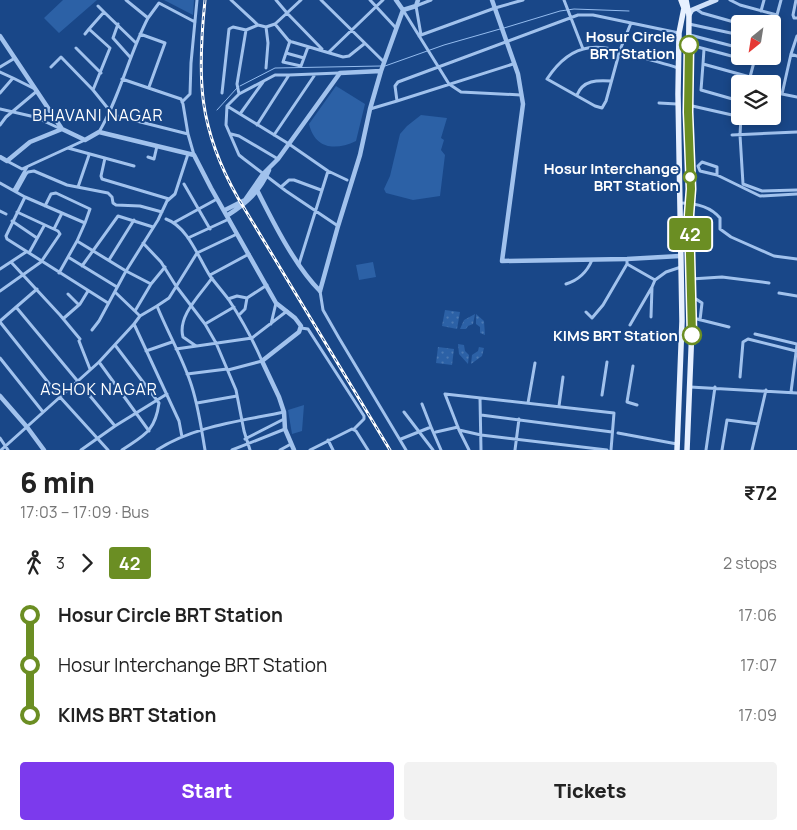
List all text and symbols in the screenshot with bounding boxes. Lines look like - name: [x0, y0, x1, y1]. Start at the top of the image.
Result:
- north arrow: [731, 15, 781, 65]
- map controls: [731, 15, 781, 125]
- place label: Hosur Circle BRT Station: [586, 26, 675, 64]
- marker: Hosur Circle BRT Station: [679, 35, 699, 55]
- button: layers: [731, 75, 781, 125]
- district label: BHAVANI NAGAR: [32, 104, 164, 126]
- place label: Hosur Interchange BRT Station: [544, 158, 679, 196]
- marker: Hosur Interchange BRT Station: [683, 170, 697, 184]
- line badge: 42: [668, 218, 712, 250]
- text: 42: [679, 222, 701, 246]
- place label: KIMS BRT Station: [553, 325, 678, 346]
- marker: KIMS BRT Station: [682, 325, 702, 345]
- district label: ASHOK NAGAR: [40, 378, 158, 400]
- text: 6 min: [20, 463, 95, 501]
- text: ₹72: [744, 480, 777, 506]
- text: 17:03 – 17:09 · Bus: [20, 501, 149, 523]
- icon: walk: [20, 549, 48, 577]
- icon: forward: [73, 549, 101, 577]
- text: 42: [119, 551, 141, 575]
- text: 3: [56, 552, 65, 574]
- text: 2 stops: [723, 552, 777, 574]
- text: Hosur Circle BRT Station: [58, 602, 283, 628]
- text: 17:06: [738, 604, 777, 626]
- text: Hosur Interchange BRT Station: [58, 652, 327, 678]
- text: 17:07: [740, 654, 777, 676]
- text: KIMS BRT Station: [58, 702, 216, 728]
- text: 17:09: [738, 704, 777, 726]
- button: Start: [20, 762, 394, 820]
- button: Tickets: [404, 762, 777, 820]

